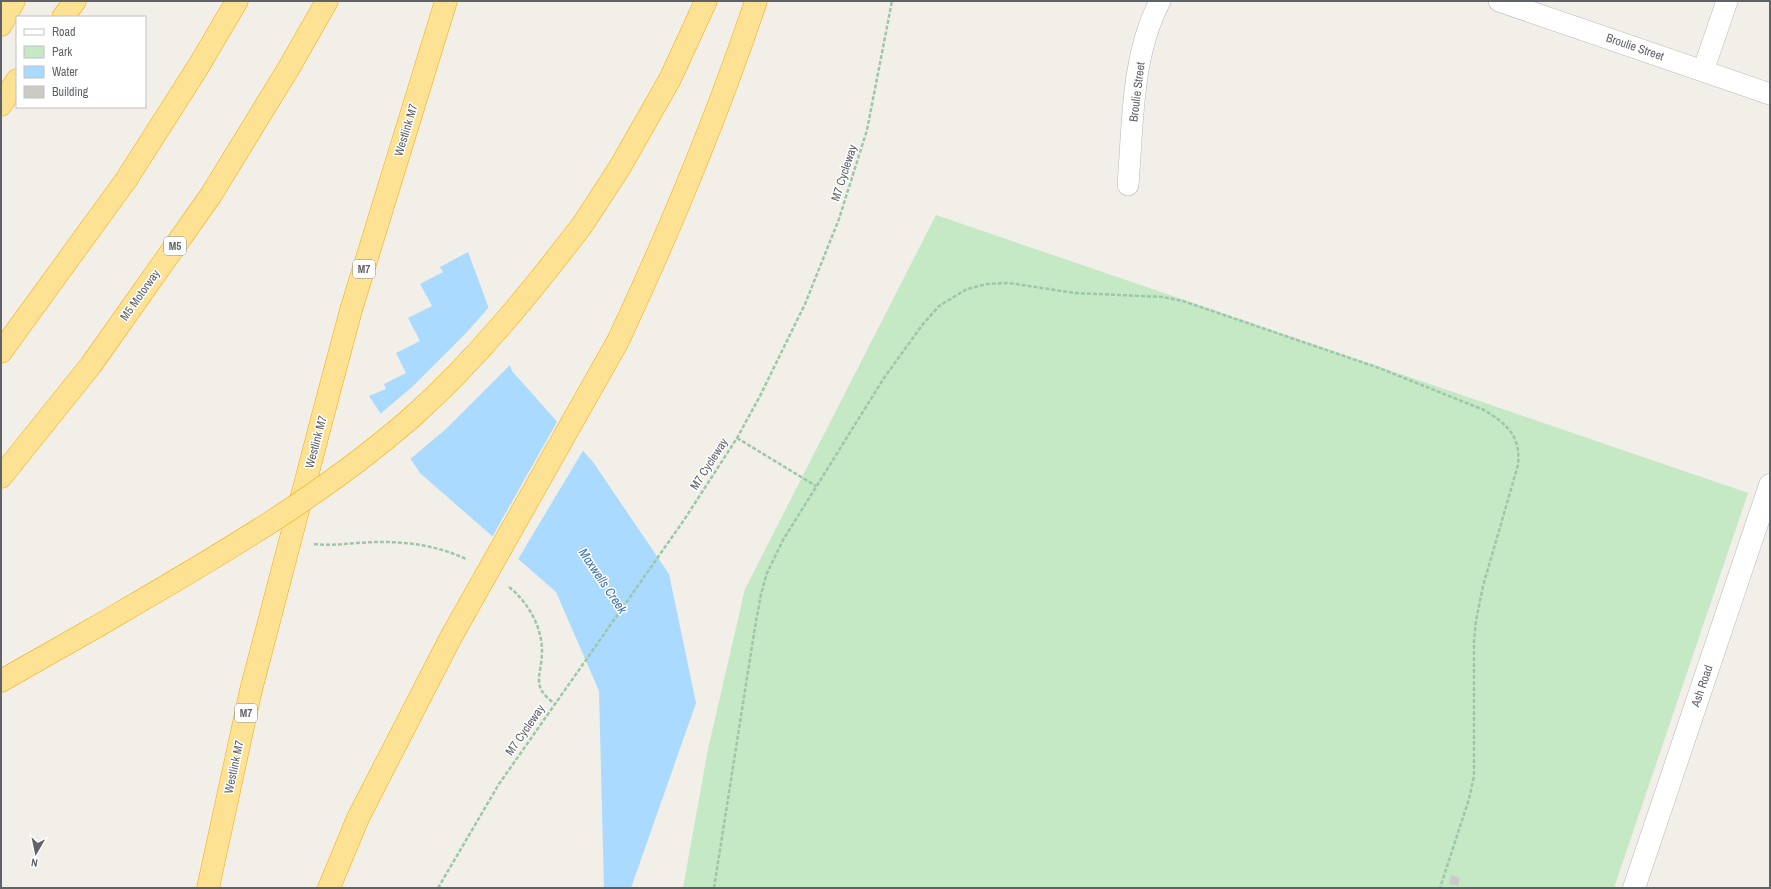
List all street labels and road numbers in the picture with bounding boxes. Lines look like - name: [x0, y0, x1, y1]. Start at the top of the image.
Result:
- street label: Broulie Street: [1604, 30, 1666, 64]
- street label: Broulie Street: [1125, 61, 1149, 123]
- street label: Westlink M7: [390, 101, 422, 158]
- street label: M7 Cycleway: [827, 143, 861, 203]
- road number: M5: [164, 237, 186, 255]
- road number: M7: [353, 260, 375, 278]
- street label: M5 Motorway: [117, 266, 164, 324]
- street label: Westlink M7: [301, 413, 331, 470]
- street label: M7 Cycleway: [686, 435, 732, 493]
- street label: Ash Road: [1687, 663, 1717, 710]
- street label: M7 Cycleway: [502, 701, 548, 759]
- road number: M7: [235, 704, 257, 722]
- street label: Westlink M7: [221, 738, 248, 795]

